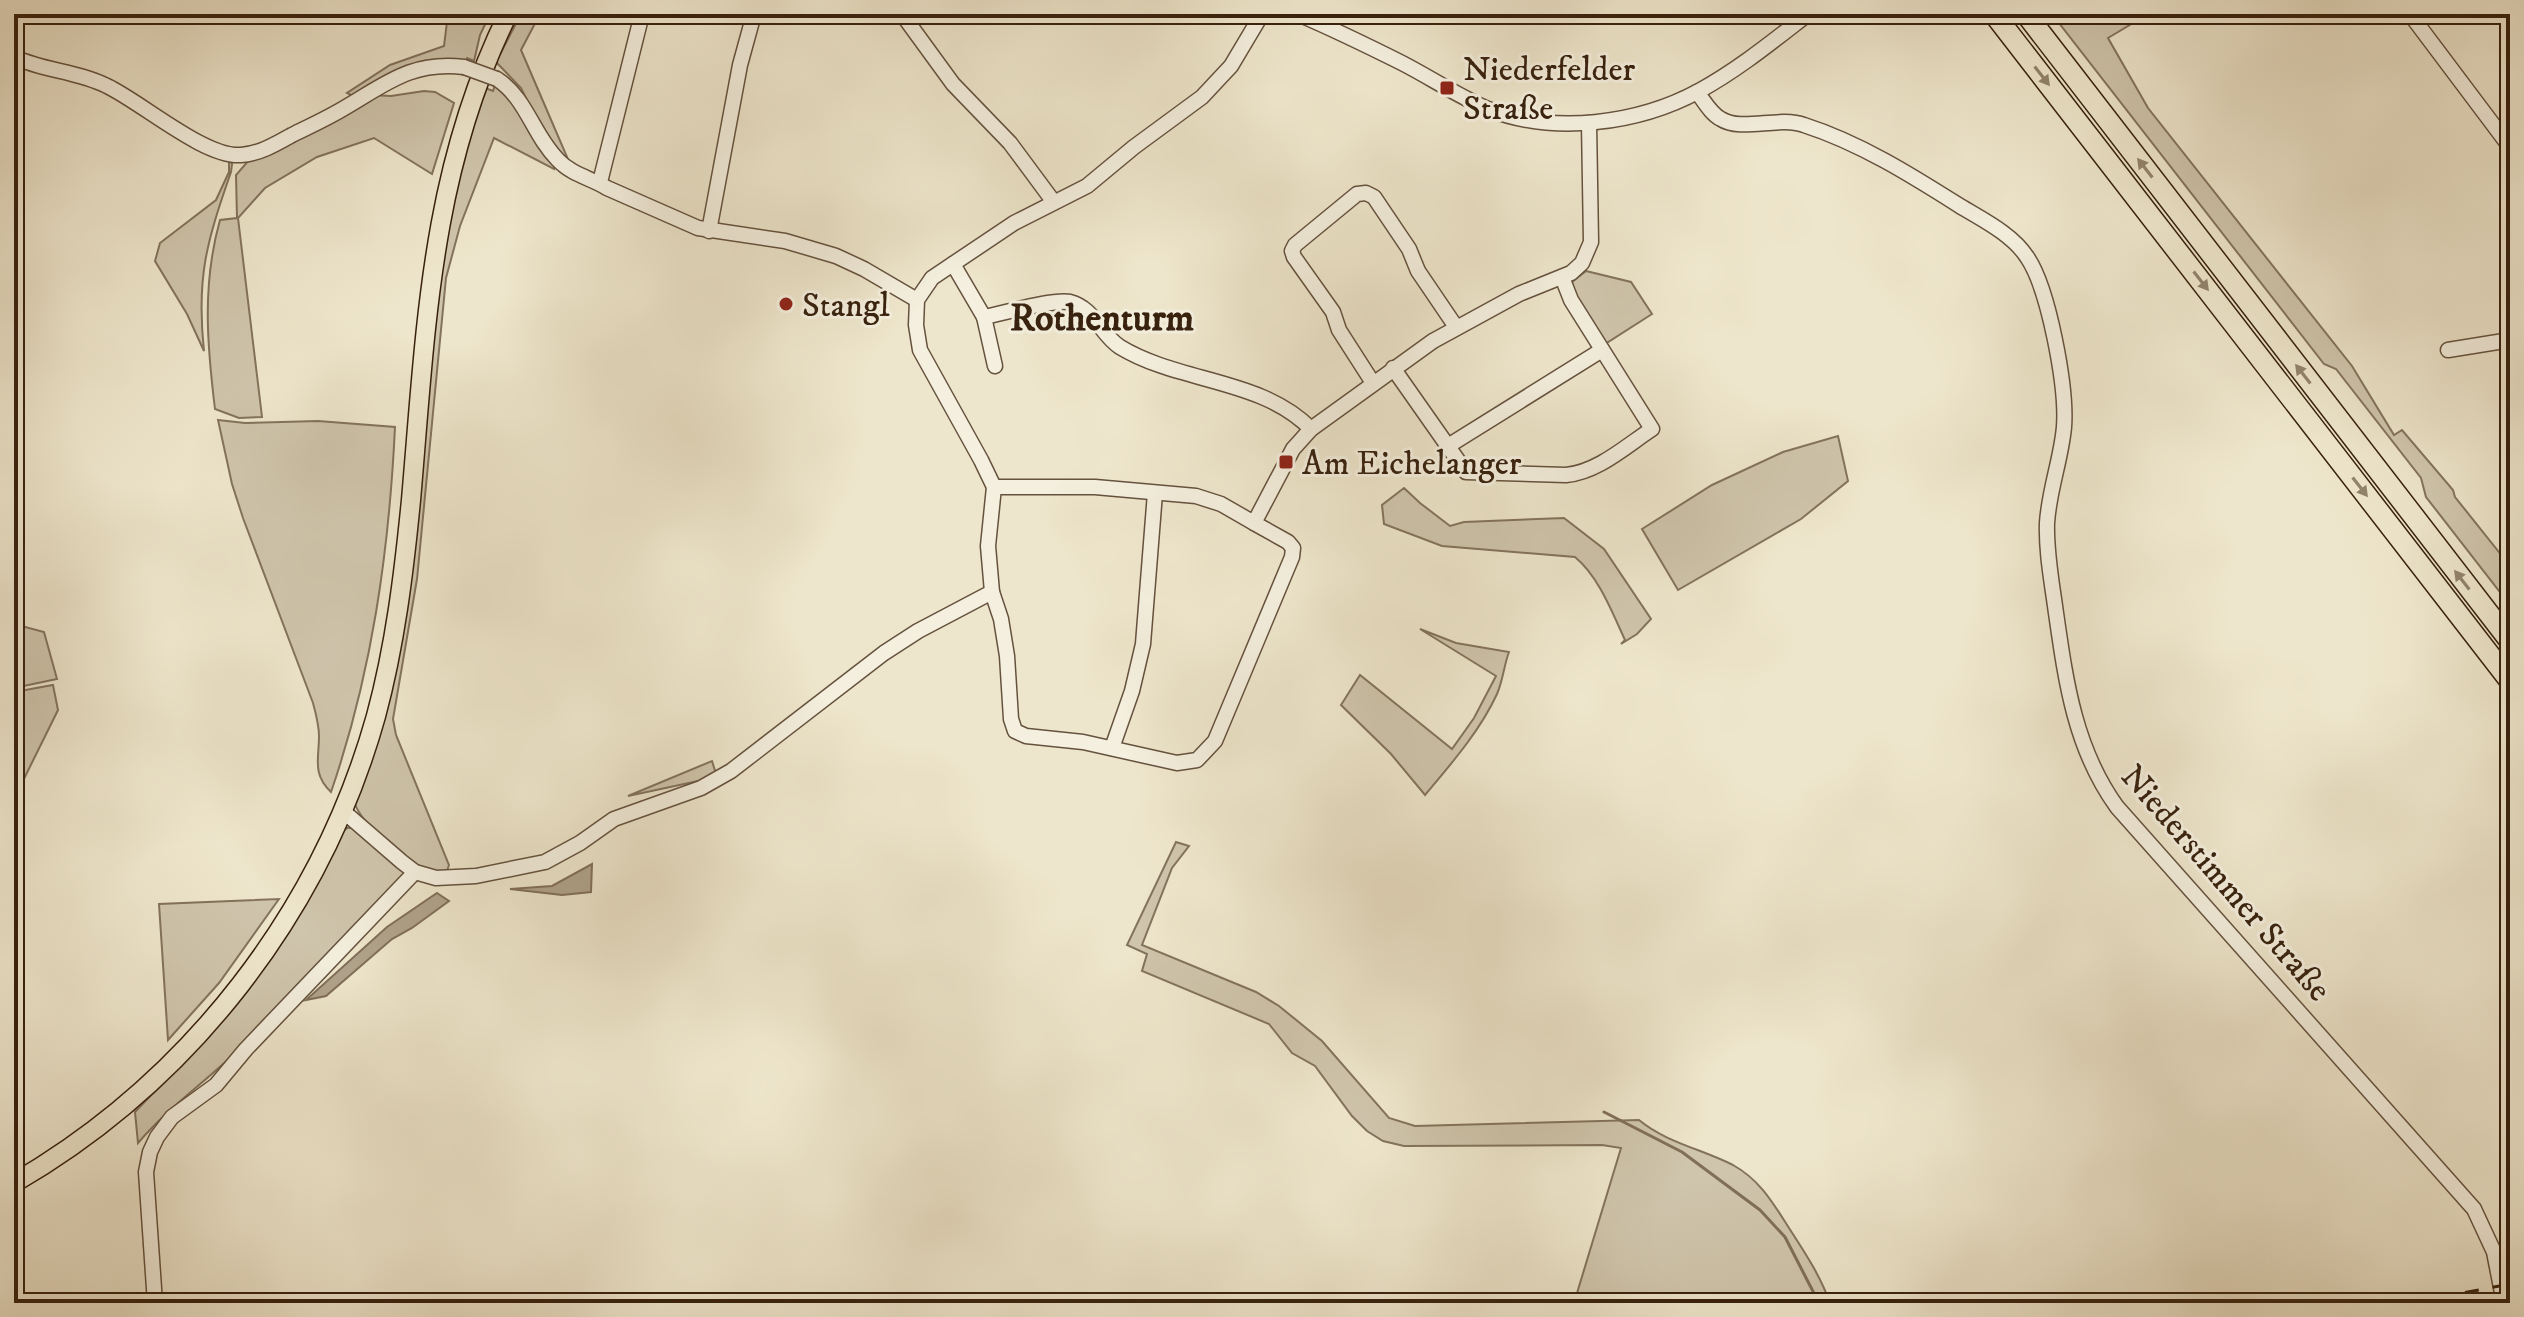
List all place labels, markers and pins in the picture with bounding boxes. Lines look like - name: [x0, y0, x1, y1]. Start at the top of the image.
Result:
- place label: Niederfelder Straße: [1463, 49, 1636, 130]
- marker: Niederfelder Straße: [1438, 79, 1456, 97]
- place label: Stangl: [802, 285, 890, 327]
- marker: Stangl: [777, 295, 795, 313]
- place label: Am Eichelanger: [1302, 443, 1522, 485]
- marker: Am Eichelanger: [1277, 453, 1295, 471]

